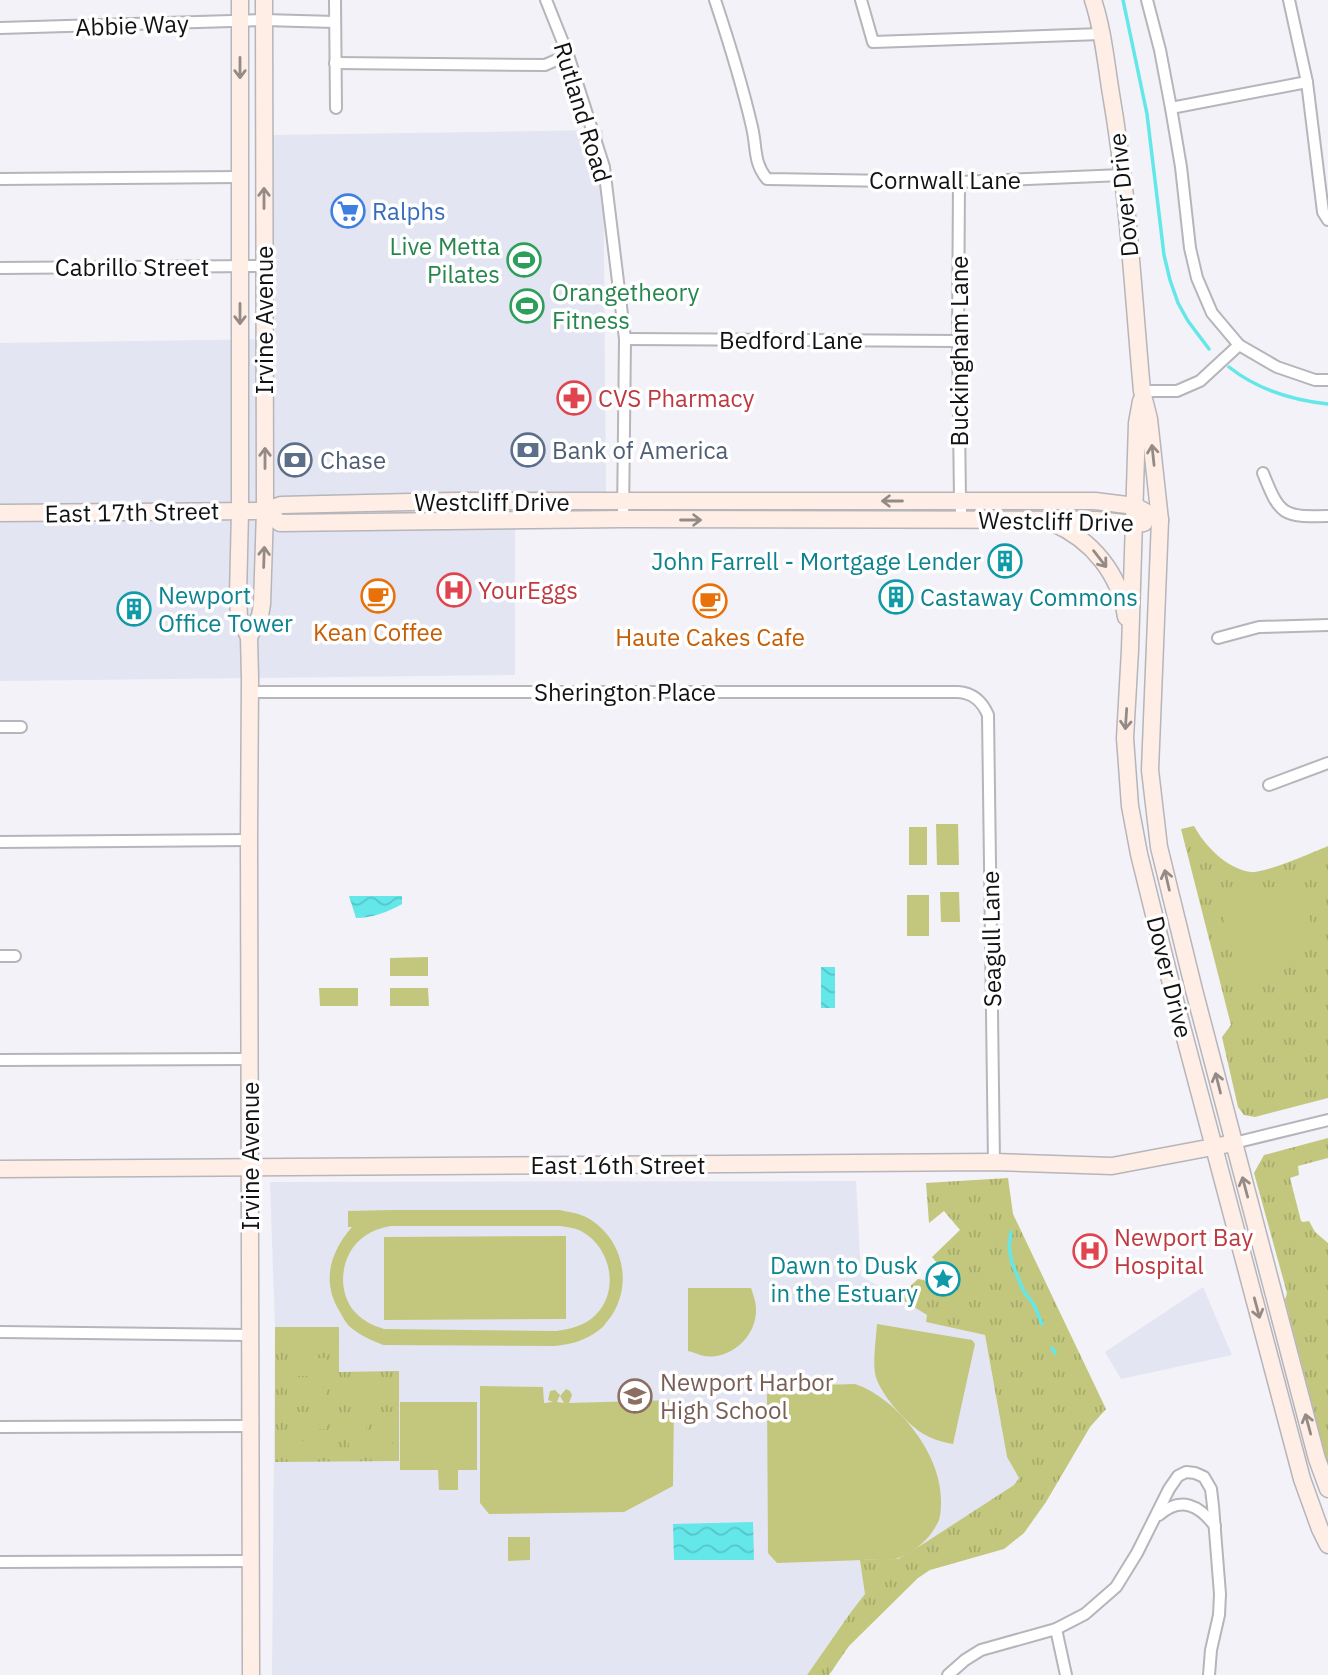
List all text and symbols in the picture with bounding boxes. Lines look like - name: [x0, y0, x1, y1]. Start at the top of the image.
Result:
- street label: Abbie Way: [75, 7, 189, 43]
- street label: Rutland Road: [546, 38, 620, 186]
- one-way arrow: [233, 56, 247, 79]
- street label: Dover Drive: [1101, 132, 1145, 258]
- street label: Cornwall Lane: [869, 164, 1021, 196]
- one-way arrow: [257, 187, 271, 210]
- supermarket icon: Ralphs: [329, 192, 367, 230]
- place label: Ralphs: [372, 195, 446, 227]
- place label: Live Metta Pilates: [389, 230, 500, 290]
- sports icon: Live Metta Pilates: [505, 241, 543, 279]
- street label: Irvine Avenue: [248, 245, 280, 395]
- street label: Cabrillo Street: [55, 251, 209, 283]
- street label: Buckingham Lane: [943, 255, 975, 447]
- place label: Orangetheory Fitness: [552, 276, 700, 336]
- sports icon: Orangetheory Fitness: [508, 287, 546, 325]
- one-way arrow: [233, 302, 247, 325]
- street label: Bedford Lane: [719, 324, 863, 356]
- pharmacy icon: CVS Pharmacy: [555, 379, 593, 417]
- place label: CVS Pharmacy: [598, 382, 755, 414]
- bank icon: Bank of America: [509, 431, 547, 469]
- place label: Bank of America: [552, 434, 729, 466]
- bank icon: Chase: [276, 441, 314, 479]
- place label: Chase: [320, 444, 386, 476]
- one-way arrow: [1146, 445, 1159, 467]
- one-way arrow: [258, 447, 272, 470]
- street label: Westcliff Drive: [414, 486, 570, 518]
- street label: East 17th Street: [44, 494, 220, 530]
- one-way arrow: [881, 494, 904, 508]
- street label: Westcliff Drive: [978, 504, 1134, 538]
- one-way arrow: [679, 513, 702, 527]
- building icon: John Farrell - Mortgage Lender: [986, 542, 1024, 580]
- place label: John Farrell - Mortgage Lender: [651, 545, 981, 577]
- one-way arrow: [257, 546, 270, 569]
- one-way arrow: [1093, 549, 1108, 568]
- hospital icon: YourEggs: [435, 571, 473, 609]
- place label: YourEggs: [478, 574, 578, 606]
- cafe icon: Kean Coffee: [359, 577, 397, 615]
- building icon: Castaway Commons: [877, 578, 915, 616]
- place label: Newport Office Tower: [158, 579, 293, 639]
- place label: Castaway Commons: [920, 581, 1138, 613]
- cafe icon: Haute Cakes Cafe: [691, 582, 729, 620]
- building icon: Newport Office Tower: [115, 590, 153, 628]
- place label: Kean Coffee: [313, 616, 443, 648]
- place label: Haute Cakes Cafe: [615, 621, 805, 653]
- street label: Sherington Place: [534, 676, 716, 708]
- one-way arrow: [1119, 707, 1132, 729]
- one-way arrow: [1160, 869, 1173, 892]
- street label: Seagull Lane: [974, 871, 1008, 1007]
- street label: Dover Drive: [1139, 913, 1201, 1041]
- one-way arrow: [1211, 1072, 1224, 1095]
- street label: Irvine Avenue: [234, 1081, 266, 1231]
- street label: East 16th Street: [531, 1149, 705, 1181]
- one-way arrow: [1238, 1176, 1251, 1198]
- place label: Newport Bay Hospital: [1114, 1221, 1253, 1281]
- hospital icon: Newport Bay Hospital: [1071, 1232, 1109, 1270]
- place label: Dawn to Dusk in the Estuary: [770, 1249, 918, 1309]
- place icon: Dawn to Dusk in the Estuary: [924, 1260, 962, 1298]
- one-way arrow: [1251, 1296, 1264, 1319]
- place label: Newport Harbor High School: [660, 1366, 834, 1426]
- school or university icon: Newport Harbor High School: [616, 1377, 654, 1415]
- one-way arrow: [1301, 1413, 1314, 1436]

